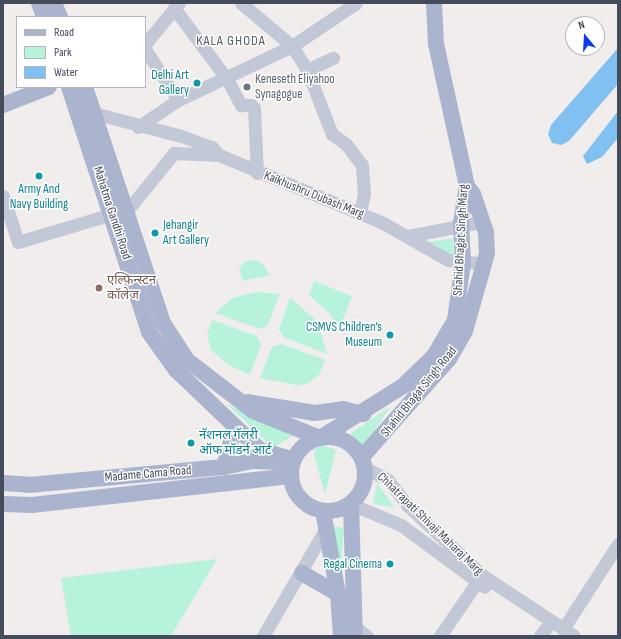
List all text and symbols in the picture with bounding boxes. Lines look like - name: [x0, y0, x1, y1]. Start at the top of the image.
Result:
- legend: [16, 16, 146, 88]
- north arrow: [565, 16, 605, 56]
- text: N: [577, 18, 586, 32]
- text: Road: [54, 25, 74, 40]
- district label: KALA GHODA: [196, 33, 266, 49]
- text: Park: [54, 45, 72, 60]
- text: Water: [54, 65, 78, 80]
- place label: Delhi Art Gallery: [151, 68, 189, 99]
- place label: Keneseth Eliyahoo Synagogue: [255, 72, 335, 103]
- marker: Delhi Art Gallery: [192, 78, 202, 88]
- marker: Keneseth Eliyahoo Synagogue: [242, 82, 252, 92]
- street label: Mahatma Gandhi Road: [90, 165, 134, 261]
- street label: Kaikhushru Dubash Marg: [262, 168, 366, 222]
- marker: Army And Navy Building: [34, 171, 44, 181]
- place label: Army And Navy Building: [10, 182, 68, 213]
- street label: Shahid Bhagat Singh Marg: [450, 184, 472, 296]
- place label: Jehangir Art Gallery: [163, 218, 209, 249]
- marker: Jehangir Art Gallery: [150, 228, 160, 238]
- place label: एल्फिन्स्टन कॉलेज: [107, 273, 156, 304]
- marker: एल्फिन्स्टन कॉलेज: [94, 283, 104, 293]
- place label: CSMVS Children’s Museum: [306, 320, 382, 351]
- marker: CSMVS Children’s Museum: [385, 330, 395, 340]
- street label: Shahid Bhagat Singh Road: [378, 344, 460, 440]
- place label: नॅशनल गॅलरी ऑफ मॉडर्न आर्ट: [199, 428, 272, 459]
- marker: नॅशनल गॅलरी ऑफ मॉडर्न आर्ट: [186, 438, 196, 448]
- street label: Madame Cama Road: [104, 462, 192, 486]
- street label: Chhatrapati Shivaji Maharaj Marg: [374, 469, 486, 579]
- place label: Regal Cinema: [324, 556, 382, 572]
- marker: Regal Cinema: [385, 559, 395, 569]

